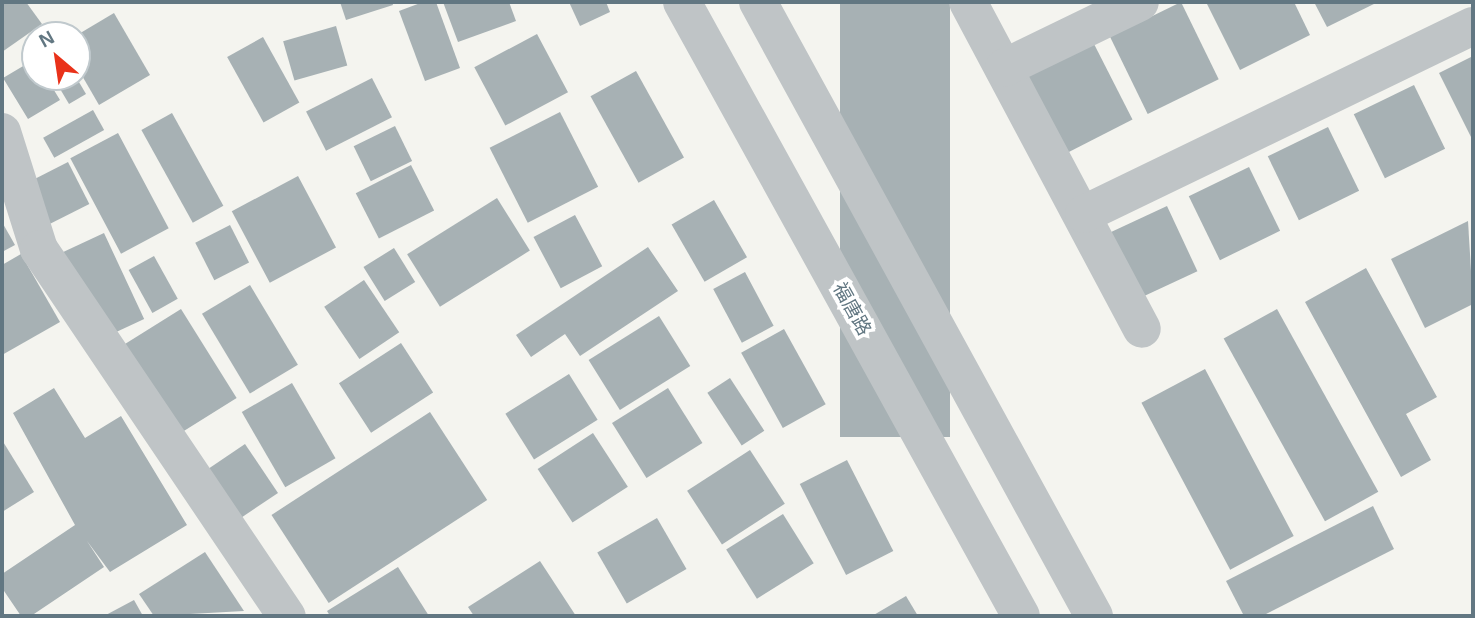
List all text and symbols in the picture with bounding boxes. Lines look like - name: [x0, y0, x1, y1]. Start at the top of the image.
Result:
- north arrow: [21, 21, 91, 91]
- text: N: [35, 26, 58, 51]
- street label: 福唐路: [828, 279, 876, 339]

